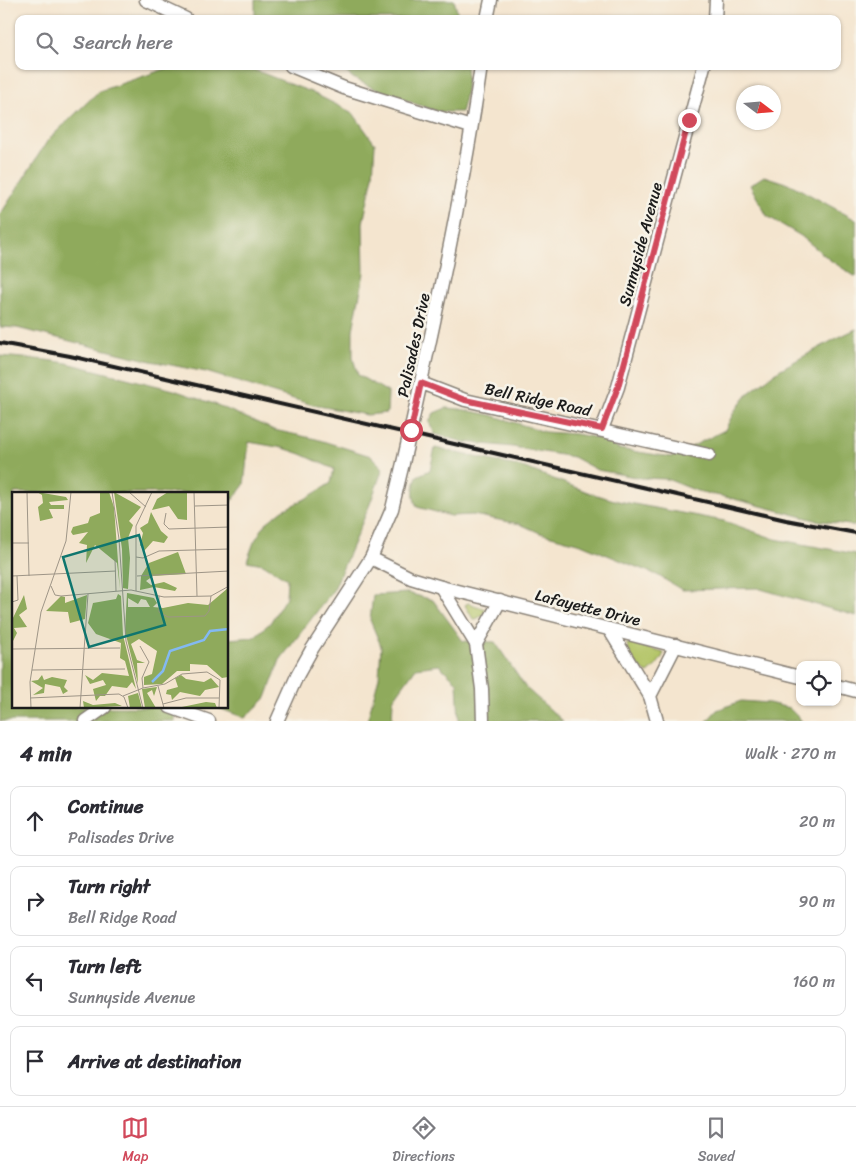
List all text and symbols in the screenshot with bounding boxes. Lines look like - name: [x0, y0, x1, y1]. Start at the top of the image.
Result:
- search box: [15, 15, 841, 70]
- text: Search here: [73, 26, 173, 59]
- icon: search: [33, 29, 61, 57]
- north arrow: [736, 85, 781, 130]
- route end: [678, 109, 701, 132]
- street label: Sunnyside Avenue: [610, 179, 671, 309]
- street label: Palisades Drive: [388, 290, 439, 400]
- street label: Bell Ridge Road: [482, 374, 595, 425]
- route start: [400, 419, 423, 442]
- inset map: [12, 492, 229, 708]
- street label: Lafayette Drive: [532, 580, 644, 635]
- map controls: [796, 661, 841, 706]
- button: locate: [796, 661, 841, 706]
- text: 4 min: [20, 735, 72, 773]
- text: Walk · 270 m: [745, 739, 836, 768]
- text: Continue: [68, 790, 144, 823]
- icon: ahead: [21, 807, 49, 835]
- text: 20 m: [799, 807, 835, 836]
- text: Palisades Drive: [68, 823, 174, 852]
- text: Turn right: [68, 870, 150, 903]
- icon: right: [21, 887, 49, 915]
- text: 90 m: [799, 887, 835, 916]
- text: Bell Ridge Road: [68, 903, 176, 932]
- text: Turn left: [68, 950, 141, 983]
- icon: left: [21, 967, 49, 995]
- text: 160 m: [792, 967, 835, 996]
- text: Sunnyside Avenue: [68, 983, 195, 1012]
- text: Arrive at destination: [68, 1045, 241, 1078]
- icon: arrive: [21, 1047, 49, 1075]
- tab: Map: [121, 1114, 149, 1169]
- tab: Directions: [392, 1114, 455, 1169]
- tab: Saved: [698, 1114, 735, 1169]

